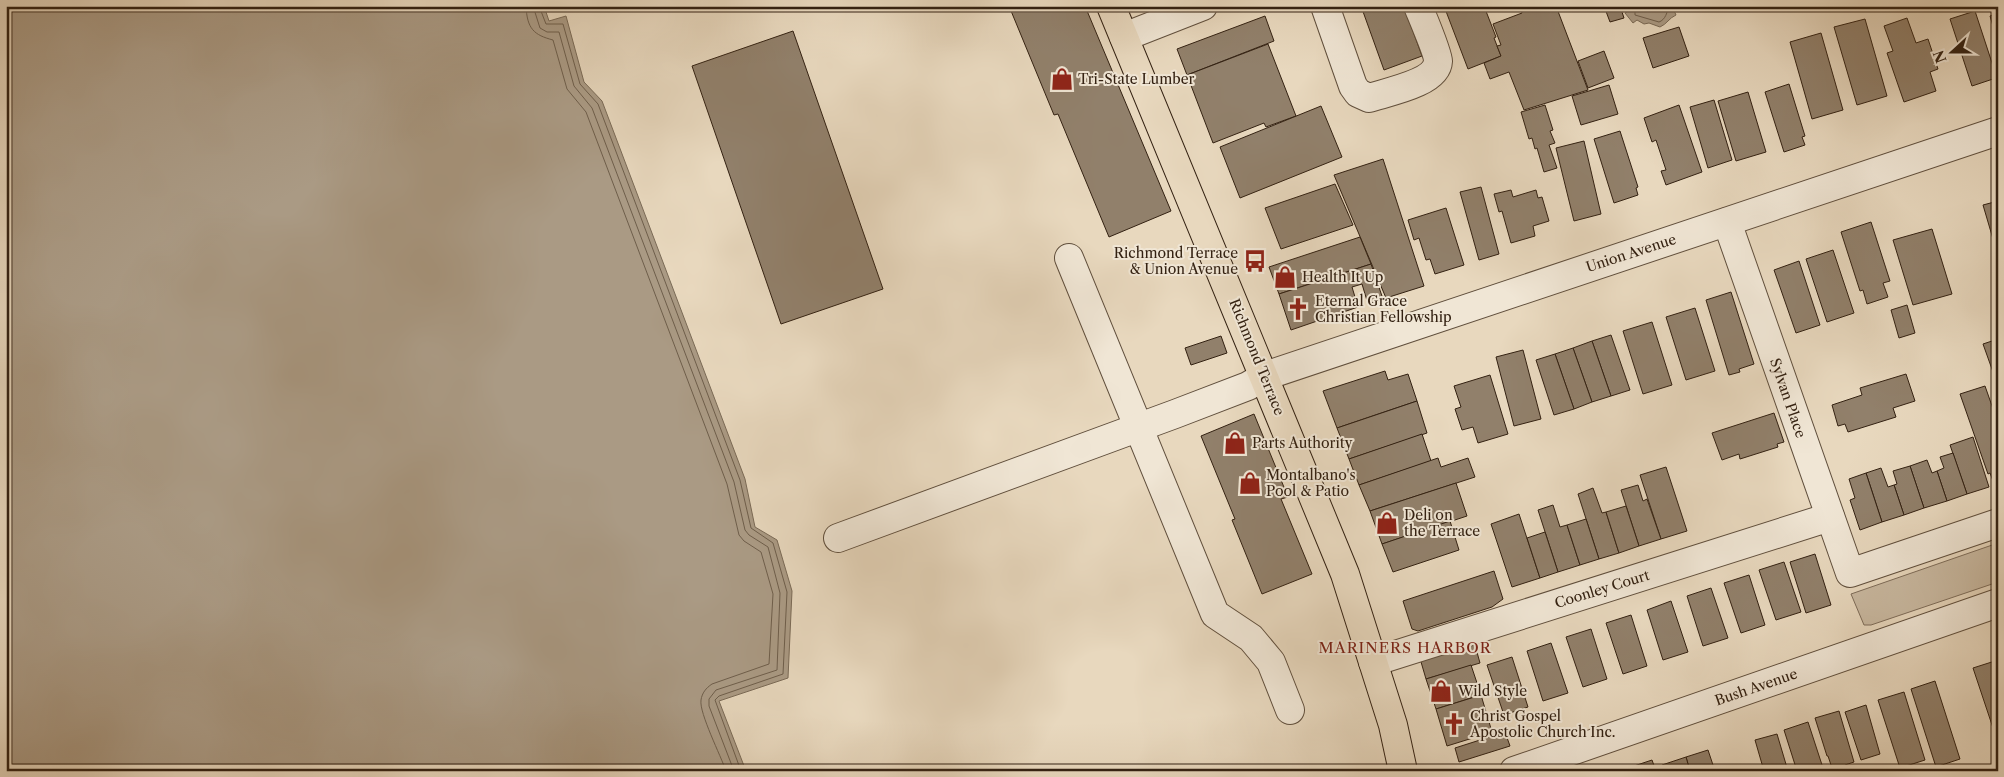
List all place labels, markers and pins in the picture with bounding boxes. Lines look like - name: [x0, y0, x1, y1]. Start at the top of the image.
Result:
- shop icon: Tri-State Lumber: [1049, 66, 1075, 92]
- place label: Tri-State Lumber: [1078, 70, 1195, 88]
- place label: Richmond Terrace & Union Avenue: [1114, 244, 1238, 278]
- bus stop icon: Richmond Terrace & Union Avenue: [1242, 248, 1268, 274]
- shop icon: Health It Up: [1272, 264, 1298, 290]
- place label: Health It Up: [1302, 268, 1383, 286]
- place label: Eternal Grace Christian Fellowship: [1315, 292, 1452, 326]
- church icon: Eternal Grace Christian Fellowship: [1285, 296, 1311, 322]
- shop icon: Parts Authority: [1222, 430, 1248, 456]
- place label: Parts Authority: [1252, 434, 1353, 452]
- place label: Montalbano's Pool & Patio: [1266, 466, 1356, 500]
- shop icon: Montalbano's Pool & Patio: [1237, 470, 1263, 496]
- place label: Deli on the Terrace: [1404, 506, 1480, 540]
- shop icon: Deli on the Terrace: [1374, 510, 1400, 536]
- shop icon: Wild Style: [1428, 678, 1454, 704]
- place label: Wild Style: [1457, 682, 1527, 700]
- place label: Christ Gospel Apostolic Church Inc.: [1469, 707, 1615, 741]
- church icon: Christ Gospel Apostolic Church Inc.: [1441, 711, 1467, 737]

